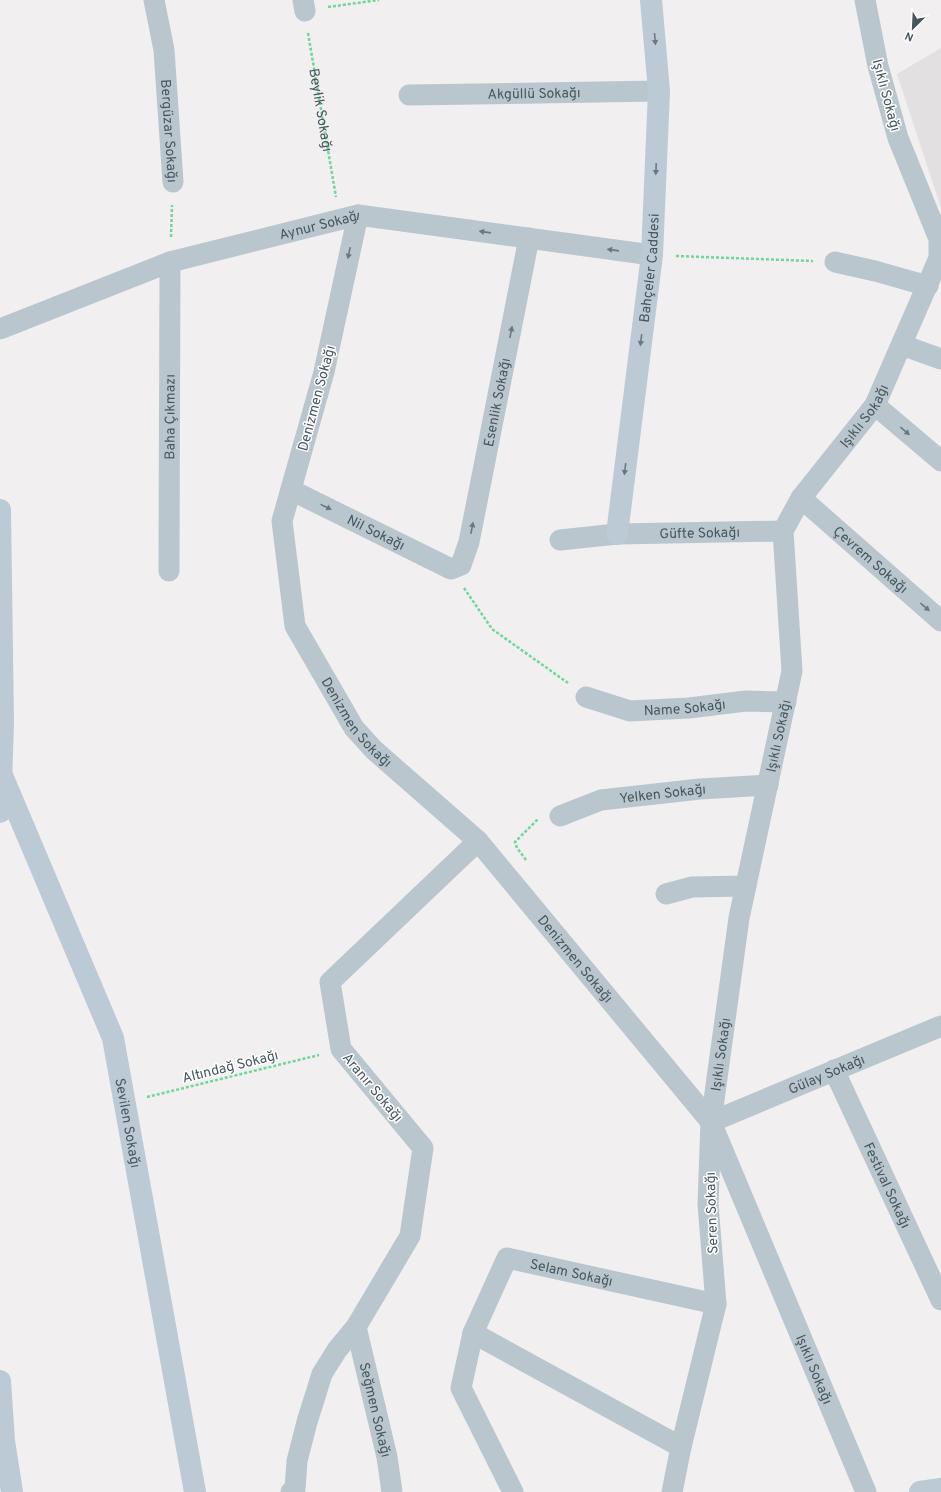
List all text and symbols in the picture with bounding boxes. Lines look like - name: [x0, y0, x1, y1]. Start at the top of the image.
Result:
- north arrow: [893, 8, 933, 48]
- text: N: [903, 28, 916, 44]
- one-way arrow: [651, 33, 658, 45]
- street label: Işıklı Sokağı: [868, 58, 903, 133]
- street label: Beylik Sokağı: [304, 67, 335, 153]
- street label: Bergüzar Sokağı: [156, 79, 180, 183]
- street label: Akgüllü Sokağı: [487, 85, 581, 104]
- one-way arrow: [653, 163, 659, 176]
- street label: Aynur Sokağı: [278, 208, 361, 244]
- street label: Bahçeler Caddesi: [637, 213, 664, 324]
- one-way arrow: [479, 229, 491, 235]
- one-way arrow: [346, 247, 352, 259]
- one-way arrow: [607, 247, 620, 253]
- one-way arrow: [508, 326, 514, 338]
- one-way arrow: [638, 334, 645, 346]
- street label: Denizmen Sokağı: [295, 344, 340, 453]
- street label: Esenlik Sokağı: [481, 357, 515, 448]
- street label: Baha Çıkmazı: [162, 374, 180, 460]
- street label: Işıklı Sokağı: [837, 382, 893, 452]
- one-way arrow: [900, 426, 910, 435]
- one-way arrow: [622, 463, 628, 475]
- one-way arrow: [320, 504, 332, 510]
- street label: Nil Sokağı: [344, 512, 407, 555]
- one-way arrow: [469, 522, 475, 534]
- street label: Çevrem Sokağı: [829, 523, 911, 598]
- street label: Güfte Sokağı: [659, 525, 740, 543]
- one-way arrow: [920, 603, 930, 612]
- street label: Denizmen Sokağı: [317, 675, 395, 772]
- street label: Name Sokağı: [643, 697, 727, 720]
- street label: Işıklı Sokağı: [763, 698, 796, 774]
- street label: Yelken Sokağı: [619, 782, 706, 808]
- street label: Denizmen Sokağı: [533, 912, 616, 1007]
- street label: Işıklı Sokağı: [708, 1017, 735, 1092]
- street label: Altındağ Sokağı: [181, 1047, 280, 1088]
- street label: Aranır Sokağı: [338, 1050, 406, 1126]
- street label: Gülay Sokağı: [786, 1052, 868, 1099]
- street label: Sevilen Sokağı: [110, 1077, 143, 1169]
- street label: Festival Sokağı: [859, 1140, 913, 1231]
- street label: Seren Sokağı: [703, 1172, 722, 1254]
- street label: Selam Sokağı: [528, 1256, 614, 1291]
- street label: Işıklı Sokağı: [791, 1332, 835, 1407]
- street label: Seğmen Sokağı: [355, 1361, 394, 1459]

